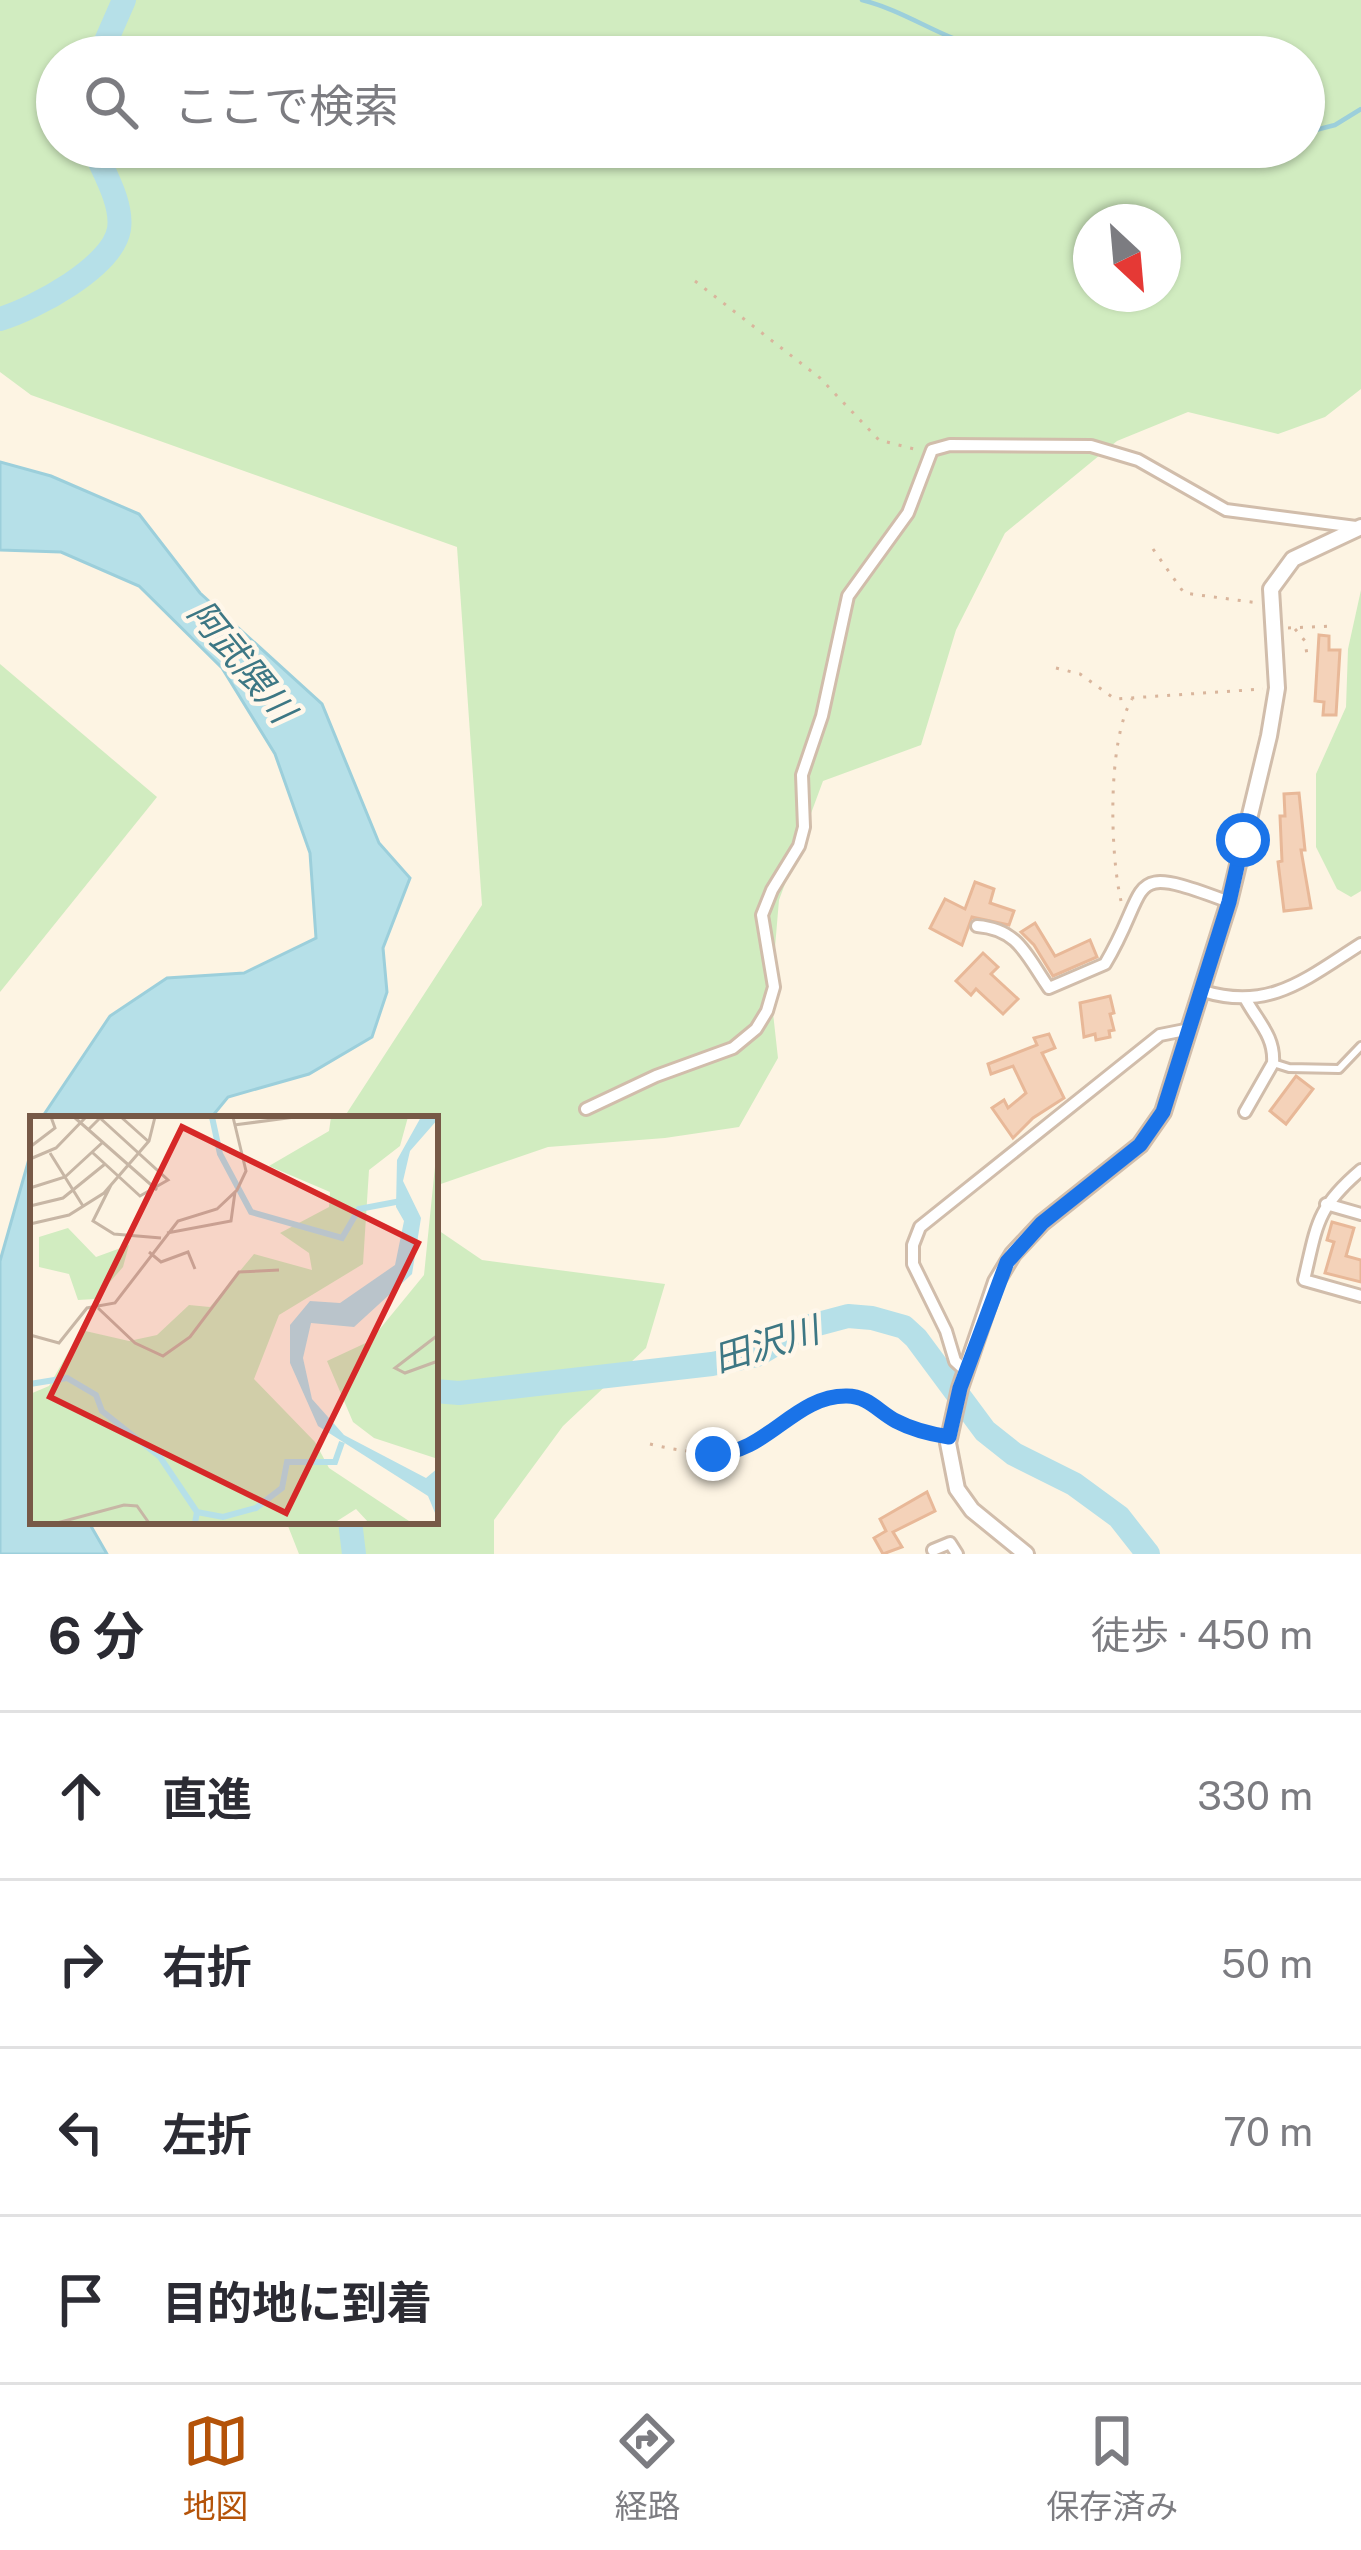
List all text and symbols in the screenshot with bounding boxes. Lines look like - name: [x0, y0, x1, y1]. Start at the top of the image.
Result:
- search box: [36, 36, 1325, 168]
- icon: search: [78, 69, 144, 135]
- text: ここで検索: [174, 79, 399, 132]
- north arrow: [1073, 204, 1181, 312]
- water label: 阿武隈川: [180, 592, 306, 733]
- route start: [1216, 813, 1270, 867]
- inset map: [30, 1116, 438, 1524]
- water label: 田沢川: [708, 1307, 828, 1380]
- route end: [686, 1427, 740, 1481]
- text: 6 分: [48, 1606, 144, 1665]
- text: 徒歩 · 450 m: [1091, 1612, 1313, 1658]
- icon: ahead: [48, 1763, 114, 1829]
- text: 直進: [162, 1772, 252, 1825]
- text: 330 m: [1197, 1773, 1313, 1819]
- icon: right: [48, 1931, 114, 1997]
- text: 右折: [162, 1940, 252, 1993]
- text: 50 m: [1221, 1941, 1313, 1987]
- icon: left: [48, 2099, 114, 2165]
- text: 左折: [162, 2108, 252, 2161]
- text: 70 m: [1223, 2109, 1313, 2155]
- icon: arrive: [48, 2267, 114, 2333]
- text: 目的地に到着: [162, 2276, 432, 2329]
- tab: 地図: [183, 2408, 249, 2528]
- tab: 経路: [614, 2408, 680, 2528]
- tab: 保存済み: [1046, 2408, 1178, 2528]

